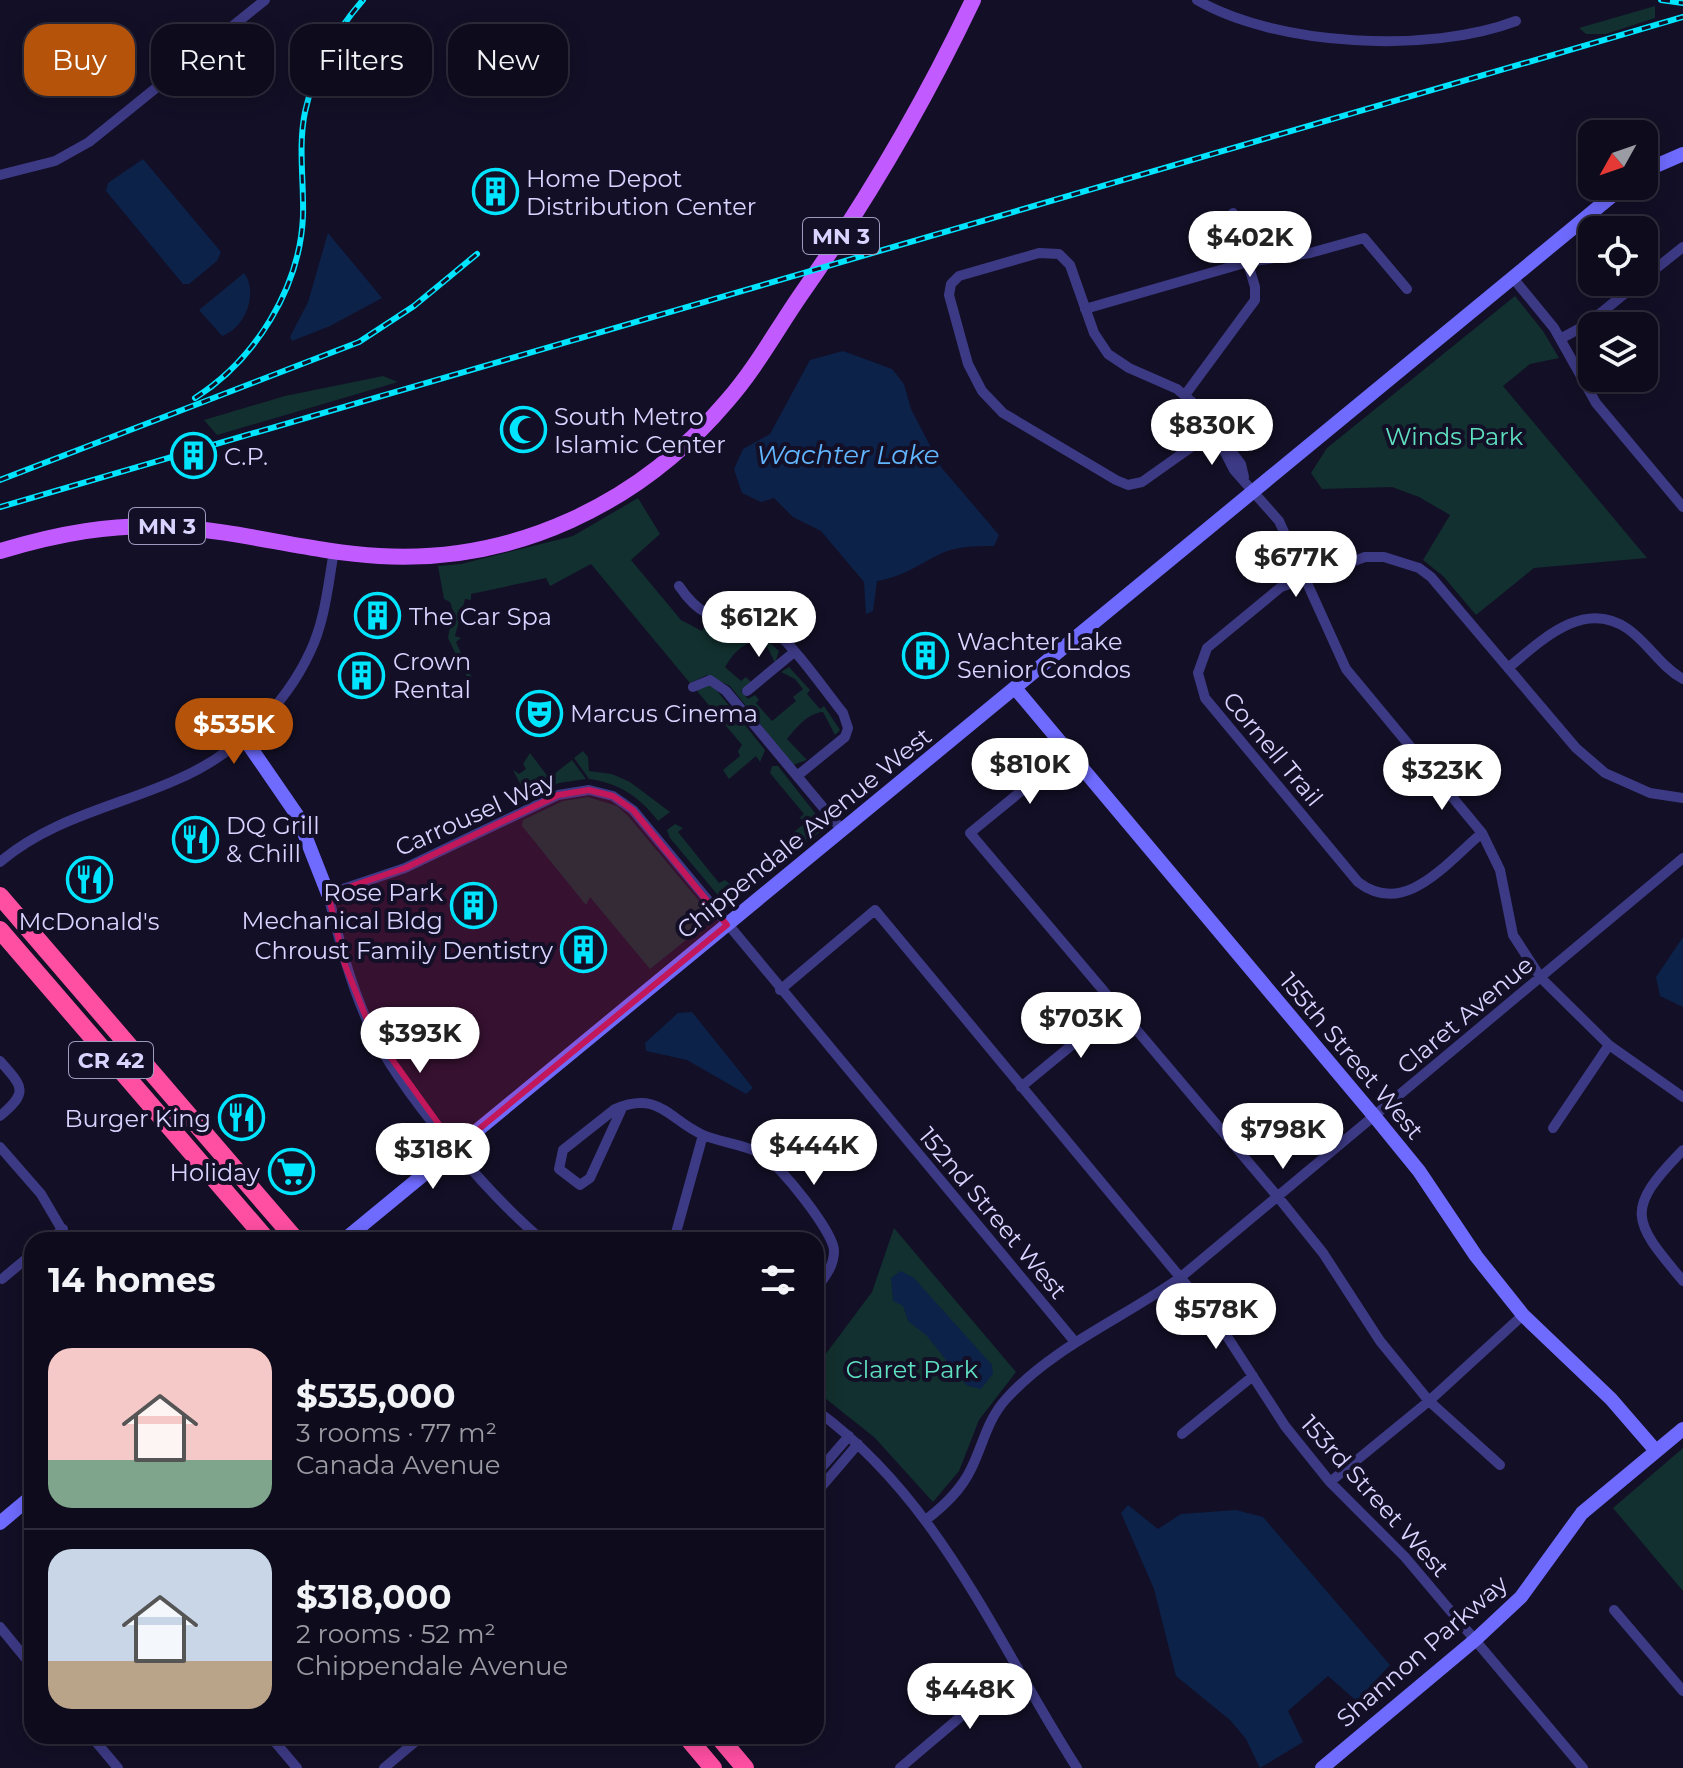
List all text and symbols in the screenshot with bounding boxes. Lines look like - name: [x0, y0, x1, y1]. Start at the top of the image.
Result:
- chip: Buy: [24, 24, 135, 96]
- chip: Rent: [151, 24, 274, 96]
- chip: Filters: [290, 24, 432, 96]
- chip: New: [448, 24, 568, 96]
- north arrow: [1578, 120, 1658, 200]
- map controls: [1578, 120, 1658, 392]
- place label: Home Depot Distribution Center: [526, 164, 756, 221]
- building icon: Home Depot Distribution Center: [471, 168, 519, 216]
- pin: $402K: [1194, 211, 1306, 279]
- button: locate: [1578, 216, 1658, 296]
- road number: MN 3: [803, 218, 879, 254]
- text: $402K: [1207, 221, 1293, 253]
- button: layers: [1578, 312, 1658, 392]
- pin: $830K: [1156, 399, 1268, 467]
- place label: South Metro Islamic Center: [554, 402, 726, 459]
- mosque icon: South Metro Islamic Center: [499, 406, 547, 454]
- text: $830K: [1169, 409, 1255, 441]
- park label: Winds Park: [1385, 422, 1524, 451]
- building icon: C.P.: [169, 432, 217, 480]
- water label: Wachter Lake: [757, 439, 939, 471]
- place label: C.P.: [224, 442, 268, 471]
- road number: MN 3: [129, 508, 205, 544]
- pin: $677K: [1240, 531, 1352, 599]
- text: $677K: [1254, 541, 1338, 573]
- pin: $612K: [703, 591, 815, 659]
- building icon: The Car Spa: [354, 592, 402, 640]
- text: $612K: [720, 601, 798, 633]
- place label: The Car Spa: [409, 602, 552, 631]
- place label: Wachter Lake Senior Condos: [957, 627, 1131, 684]
- building icon: Wachter Lake Senior Condos: [902, 631, 950, 679]
- place label: Crown Rental: [393, 647, 471, 704]
- building icon: Crown Rental: [338, 651, 386, 699]
- street label: Cornell Trail: [1217, 686, 1329, 812]
- theatre icon: Marcus Cinema: [515, 689, 563, 737]
- pin: $535K: [178, 698, 290, 766]
- place label: Marcus Cinema: [570, 699, 758, 728]
- text: $535K: [193, 708, 275, 740]
- street label: Chippendale Avenue West: [671, 721, 937, 945]
- pin: $810K: [974, 738, 1086, 806]
- pin: $323K: [1386, 744, 1498, 812]
- text: $810K: [990, 748, 1070, 780]
- text: $323K: [1401, 754, 1483, 786]
- street label: Carrousel Way: [391, 766, 559, 862]
- place label: DQ Grill & Chill: [226, 811, 320, 868]
- restaurant icon: DQ Grill & Chill: [171, 815, 219, 863]
- restaurant icon: McDonald's: [65, 855, 113, 903]
- place label: Rose Park Mechanical Bldg: [242, 878, 444, 935]
- building icon: Rose Park Mechanical Bldg: [450, 882, 498, 930]
- place label: McDonald's: [19, 907, 159, 936]
- building icon: Chroust Family Dentistry: [560, 926, 608, 974]
- place label: Chroust Family Dentistry: [254, 936, 553, 965]
- street label: Claret Avenue: [1391, 950, 1539, 1080]
- street label: 155th Street West: [1274, 967, 1430, 1145]
- pin: $703K: [1025, 992, 1137, 1060]
- text: $703K: [1039, 1002, 1123, 1034]
- pin: $393K: [364, 1007, 476, 1075]
- text: $393K: [379, 1017, 461, 1049]
- road number: CR 42: [69, 1042, 153, 1078]
- restaurant icon: Burger King: [218, 1094, 266, 1142]
- pin: $798K: [1227, 1103, 1339, 1171]
- place label: Burger King: [64, 1104, 211, 1133]
- text: $798K: [1240, 1113, 1326, 1145]
- pin: $444K: [758, 1119, 870, 1187]
- street label: 152nd Street West: [913, 1121, 1073, 1305]
- pin: $318K: [377, 1123, 489, 1191]
- text: $444K: [769, 1129, 859, 1161]
- text: $318K: [394, 1133, 472, 1165]
- supermarket icon: Holiday: [267, 1148, 315, 1196]
- place label: Holiday: [170, 1158, 260, 1187]
- icon: filters: [756, 1258, 800, 1302]
- text: 14 homes: [48, 1259, 216, 1301]
- pin: $578K: [1160, 1283, 1272, 1351]
- text: $578K: [1174, 1293, 1258, 1325]
- park label: Claret Park: [846, 1355, 979, 1384]
- text: $535,000: [296, 1375, 456, 1417]
- icon: home: [112, 1380, 208, 1476]
- street label: 153rd Street West: [1295, 1409, 1455, 1583]
- text: 3 rooms · 77 m²: [296, 1417, 497, 1449]
- text: Canada Avenue: [296, 1449, 500, 1481]
- street label: Shannon Parkway: [1331, 1569, 1513, 1733]
- text: $318,000: [296, 1576, 452, 1618]
- icon: home: [112, 1581, 208, 1677]
- text: 2 rooms · 52 m²: [296, 1618, 496, 1650]
- text: Chippendale Avenue: [296, 1650, 568, 1682]
- pin: $448K: [914, 1663, 1026, 1731]
- text: $448K: [925, 1673, 1015, 1705]

